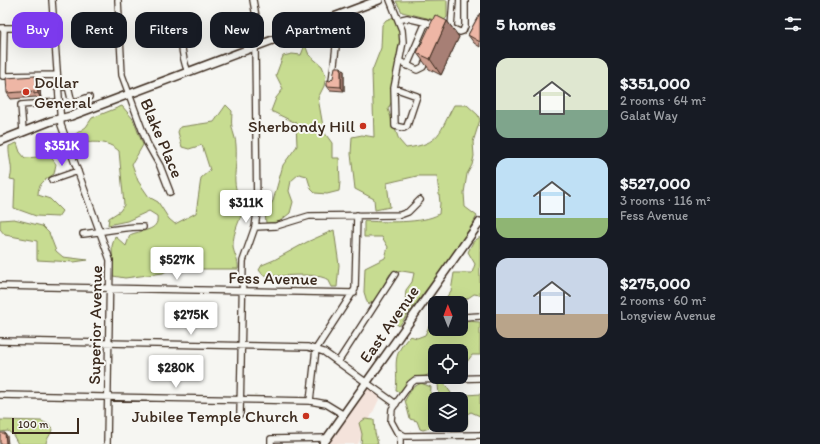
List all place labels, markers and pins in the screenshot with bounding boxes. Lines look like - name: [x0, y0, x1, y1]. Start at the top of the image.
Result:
- place label: Dollar General: [34, 72, 92, 112]
- marker: Dollar General: [21, 87, 31, 97]
- place label: Sherbondy Hill: [248, 116, 355, 136]
- marker: Sherbondy Hill: [358, 121, 368, 131]
- pin: $351K: [34, 133, 90, 167]
- pin: $311K: [218, 190, 274, 224]
- pin: $527K: [149, 247, 205, 281]
- pin: $275K: [163, 302, 219, 336]
- pin: $280K: [148, 355, 204, 389]
- place label: Jubilee Temple Church: [132, 406, 298, 426]
- marker: Jubilee Temple Church: [301, 411, 311, 421]

